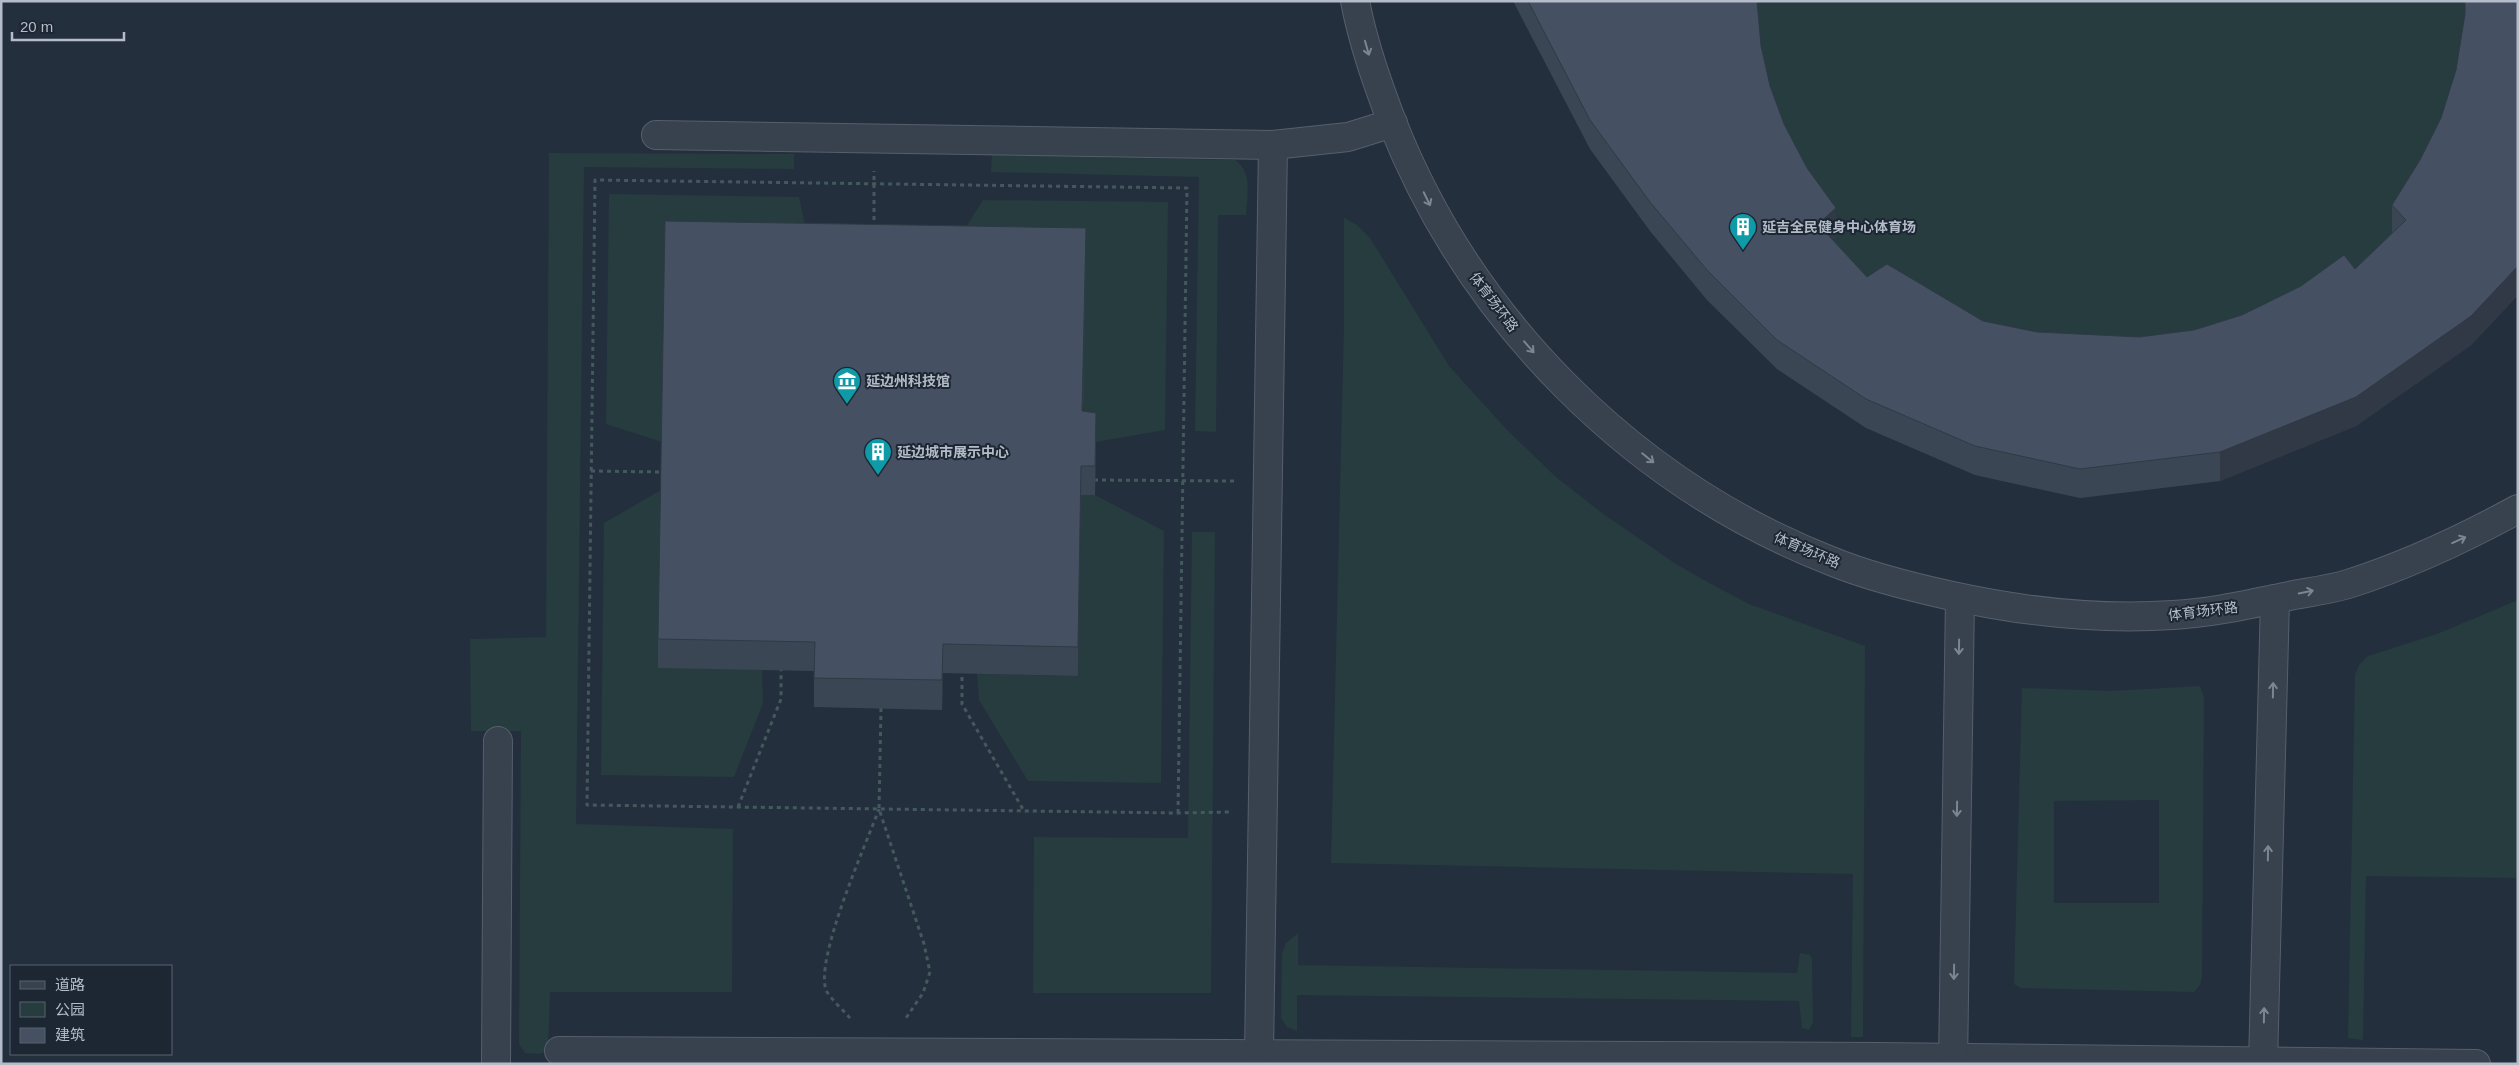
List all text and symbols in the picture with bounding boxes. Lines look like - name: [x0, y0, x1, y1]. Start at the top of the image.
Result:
- scale bar: [12, 10, 125, 42]
- text: 20 m: [20, 18, 53, 35]
- one-way arrow: [1363, 40, 1372, 56]
- one-way arrow: [1423, 191, 1433, 206]
- building icon: 延吉全民健身中心体育场: [1728, 212, 1758, 251]
- place label: 延吉全民健身中心体育场: [1762, 219, 1916, 235]
- street label: 体育场环路: [1467, 269, 1521, 335]
- one-way arrow: [1523, 340, 1535, 353]
- museum icon: 延边州科技馆: [832, 366, 862, 405]
- place label: 延边州科技馆: [866, 373, 950, 389]
- building icon: 延边城市展示中心: [863, 437, 893, 476]
- place label: 延边城市展示中心: [897, 444, 1009, 460]
- one-way arrow: [1641, 452, 1654, 463]
- street label: 体育场环路: [1772, 529, 1842, 571]
- one-way arrow: [2451, 535, 2466, 545]
- one-way arrow: [2298, 587, 2314, 597]
- street label: 体育场环路: [2167, 599, 2239, 623]
- one-way arrow: [1955, 638, 1964, 654]
- one-way arrow: [2268, 682, 2277, 698]
- one-way arrow: [1952, 801, 1961, 817]
- one-way arrow: [2264, 845, 2273, 861]
- one-way arrow: [1949, 963, 1959, 979]
- legend: [10, 965, 172, 1055]
- text: 道路: [55, 976, 85, 993]
- text: 公园: [55, 1001, 85, 1018]
- one-way arrow: [2260, 1007, 2269, 1023]
- text: 建筑: [55, 1026, 85, 1043]

